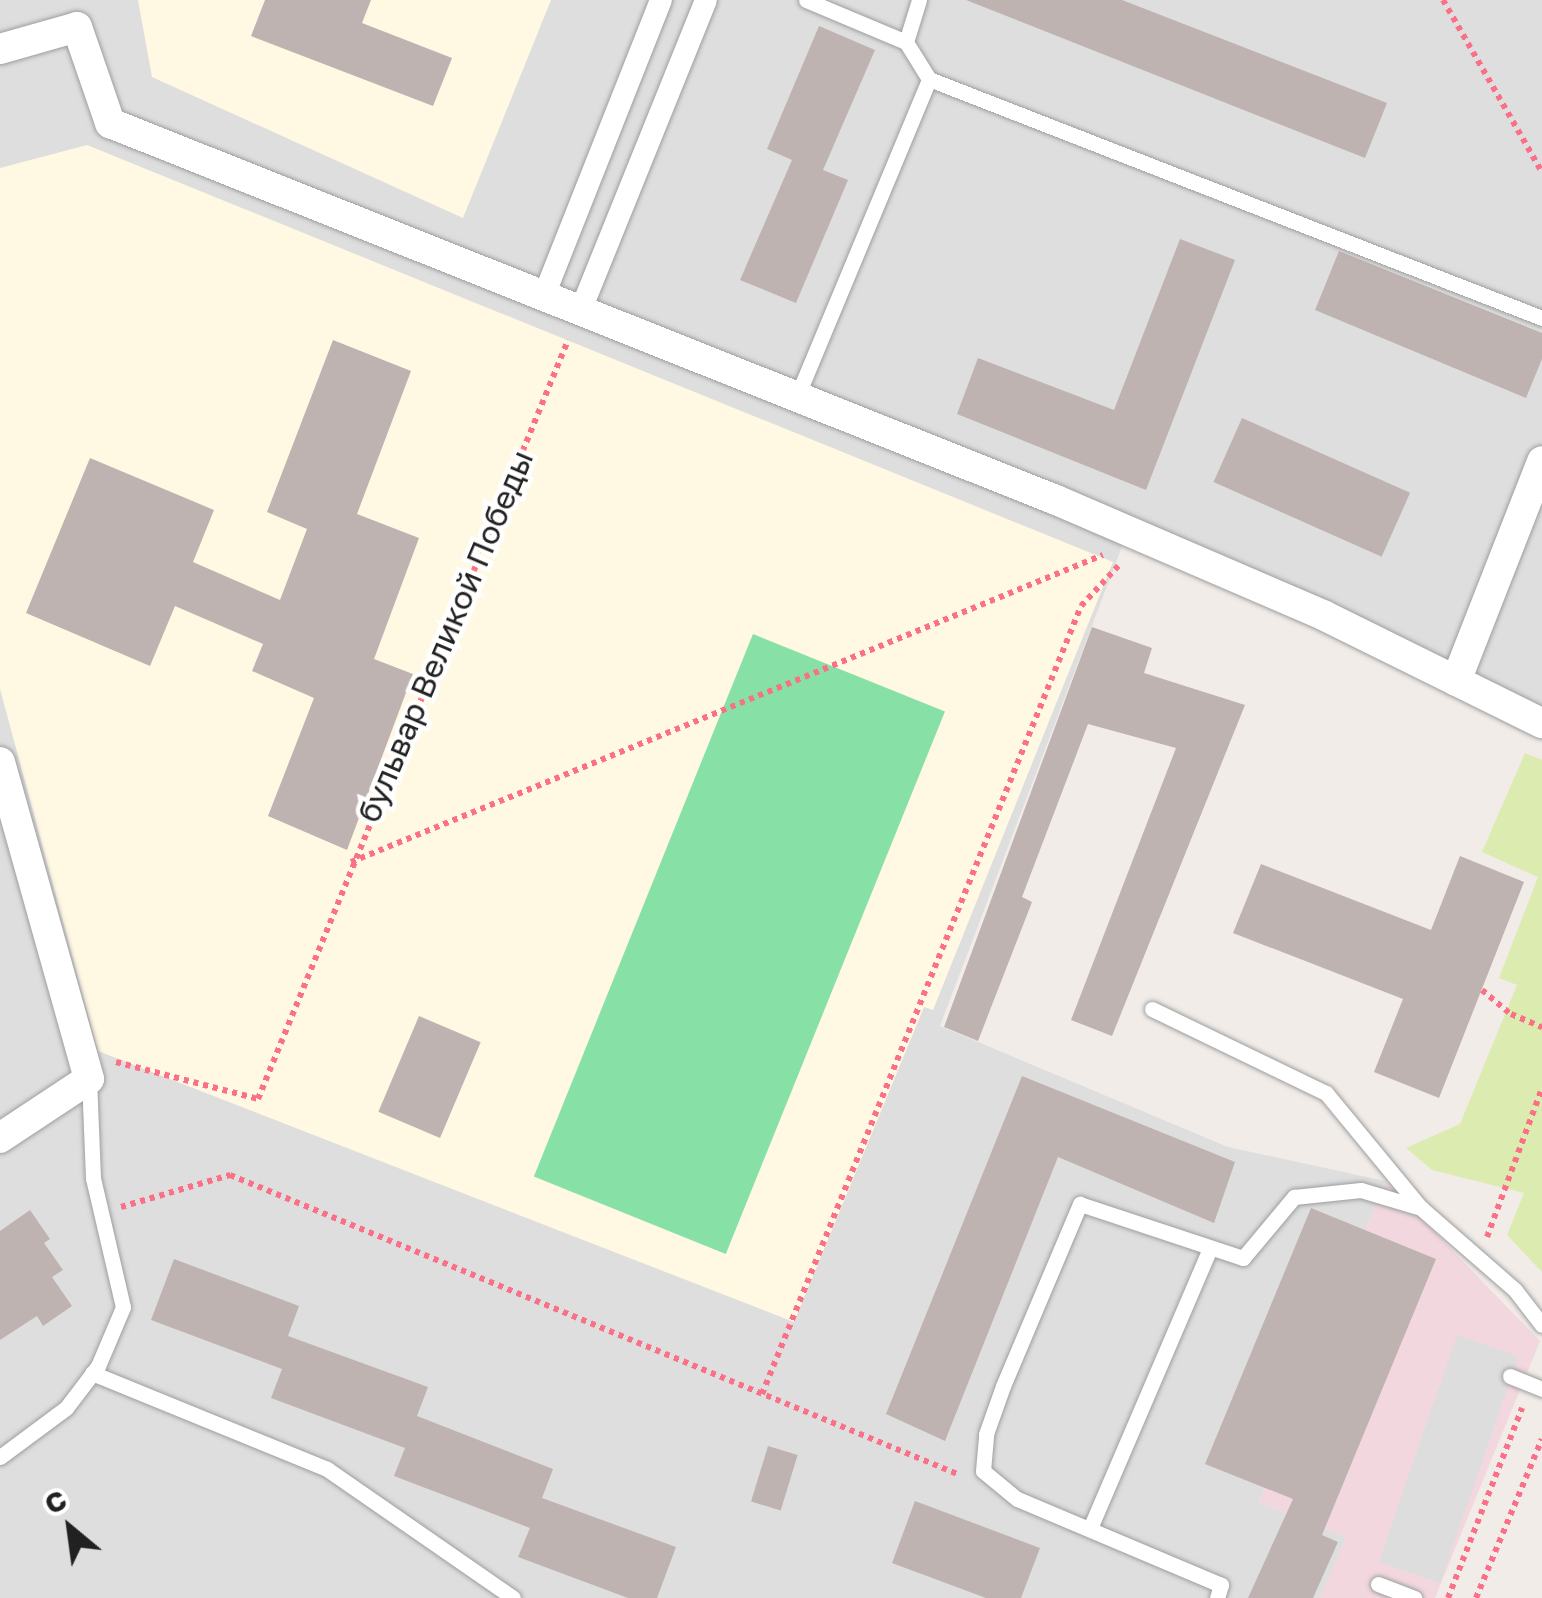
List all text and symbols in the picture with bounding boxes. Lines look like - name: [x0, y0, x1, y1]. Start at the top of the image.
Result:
- street label: бульвар Великой Победы: [349, 444, 541, 828]
- north arrow: [20, 1478, 120, 1578]
- text: С: [39, 1482, 72, 1521]

